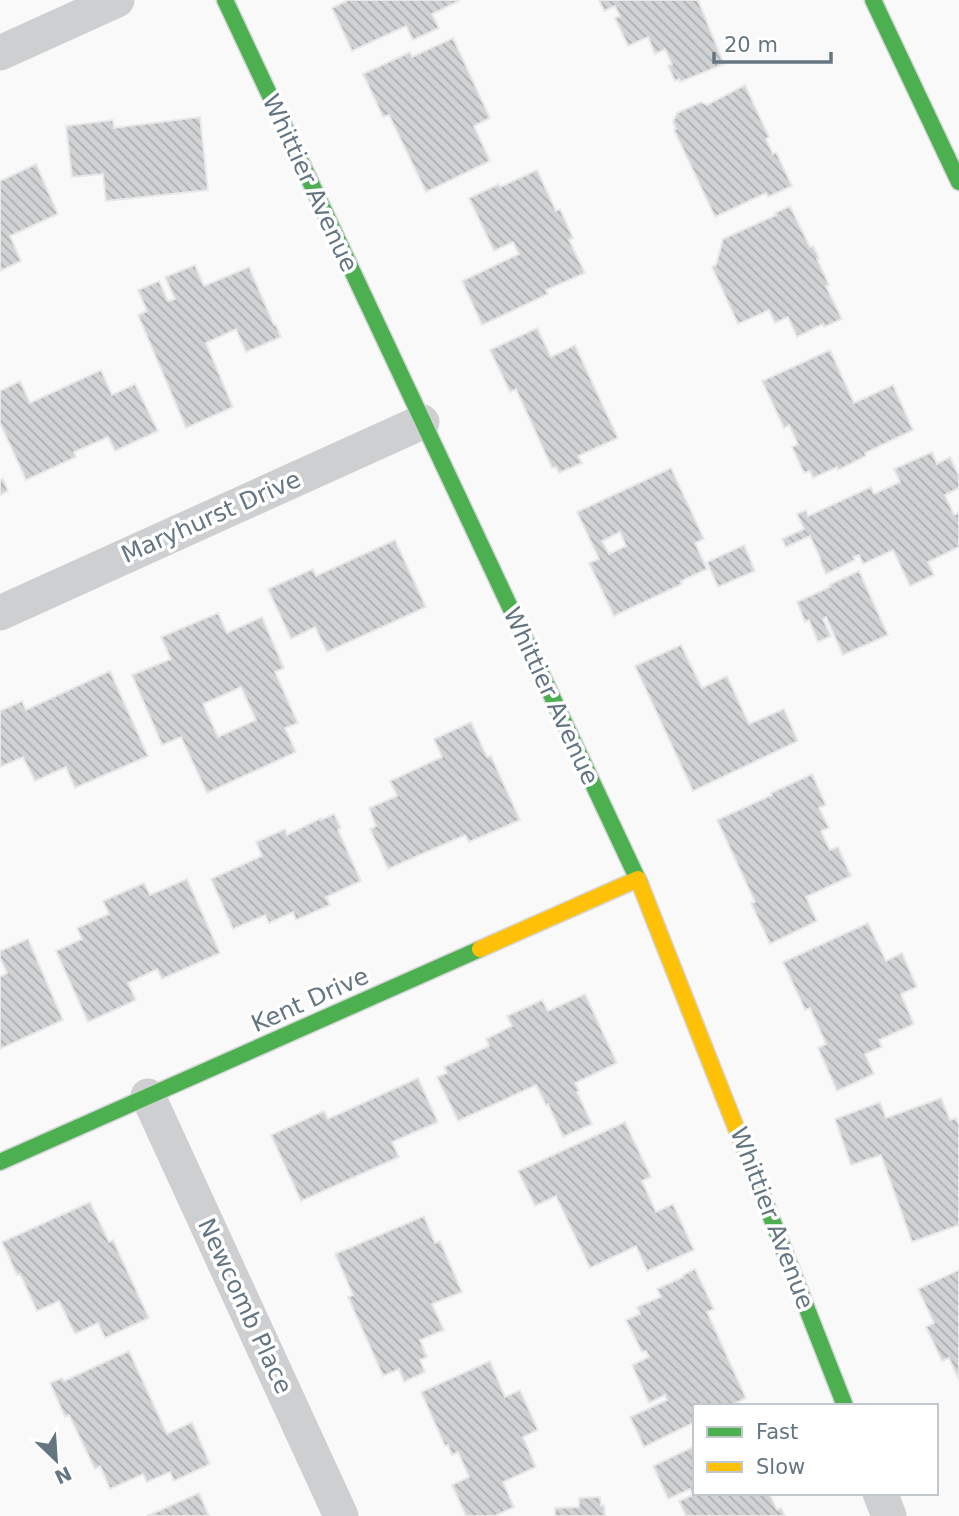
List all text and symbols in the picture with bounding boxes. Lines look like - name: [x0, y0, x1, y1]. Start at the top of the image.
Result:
- scale bar: [714, 21, 831, 65]
- text: 20 m: [724, 33, 778, 57]
- street label: Whittier Avenue: [257, 90, 363, 276]
- street label: Maryhurst Drive: [117, 465, 305, 569]
- street label: Whittier Avenue: [498, 603, 604, 789]
- street label: Kent Drive: [247, 962, 373, 1038]
- street label: Whittier Avenue: [724, 1123, 820, 1313]
- street label: Newcomb Place: [192, 1214, 298, 1398]
- legend: [693, 1404, 938, 1495]
- text: Fast: [756, 1420, 798, 1444]
- north arrow: [21, 1425, 91, 1495]
- text: Slow: [756, 1455, 805, 1479]
- text: N: [51, 1462, 75, 1489]

